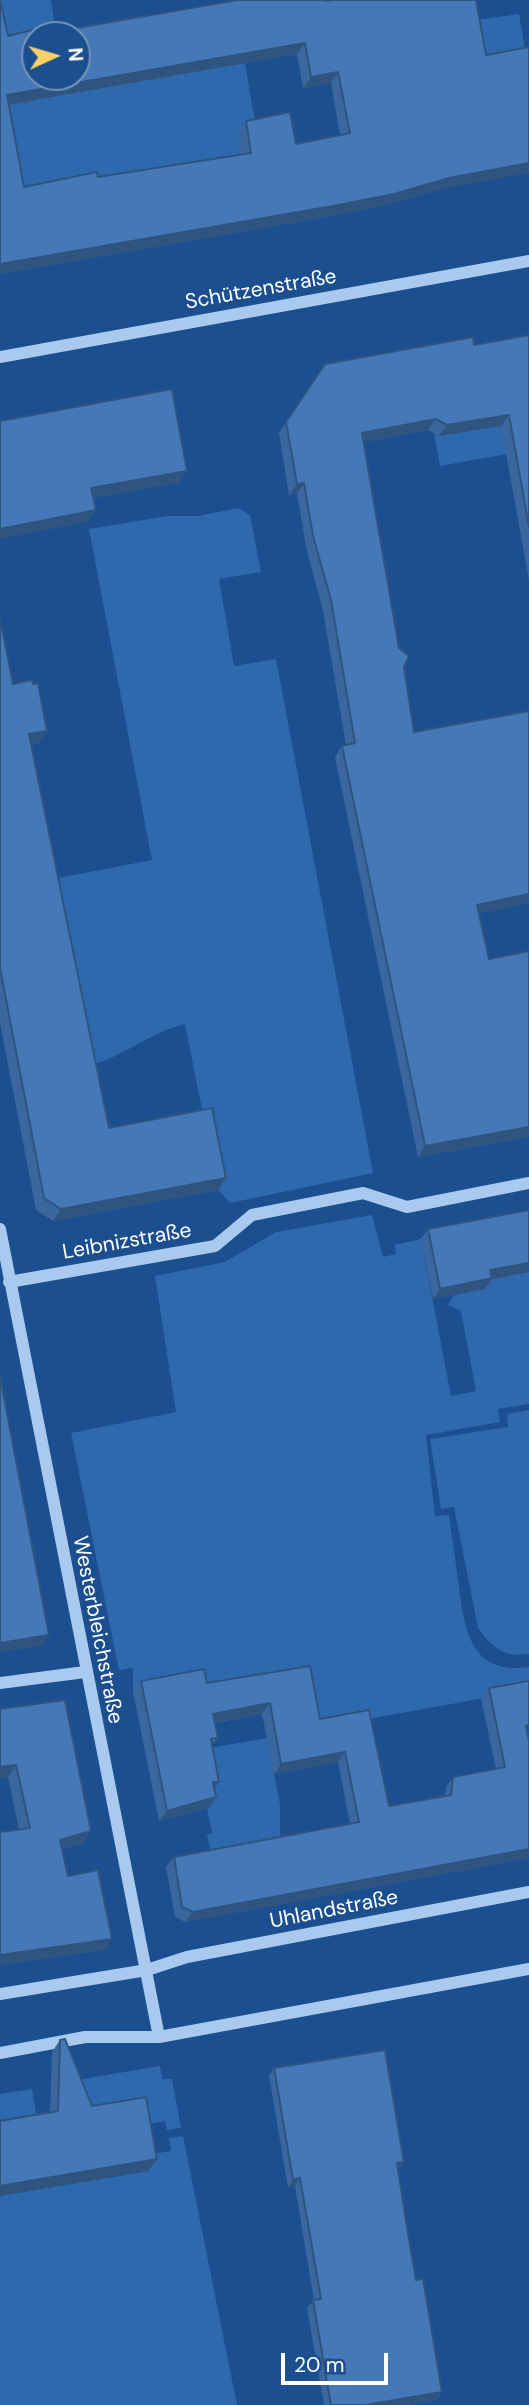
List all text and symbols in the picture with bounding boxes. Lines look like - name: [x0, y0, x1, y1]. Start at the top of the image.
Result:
- north arrow: [21, 21, 91, 91]
- text: N: [62, 47, 88, 62]
- street label: Schützenstraße: [183, 264, 339, 316]
- street label: Leibnizstraße: [61, 1218, 193, 1266]
- street label: Westerbleichstraße: [66, 1534, 128, 1726]
- street label: Uhlandstraße: [268, 1885, 400, 1935]
- scale bar: [284, 2338, 391, 2382]
- text: 20 m: [294, 2351, 345, 2379]

